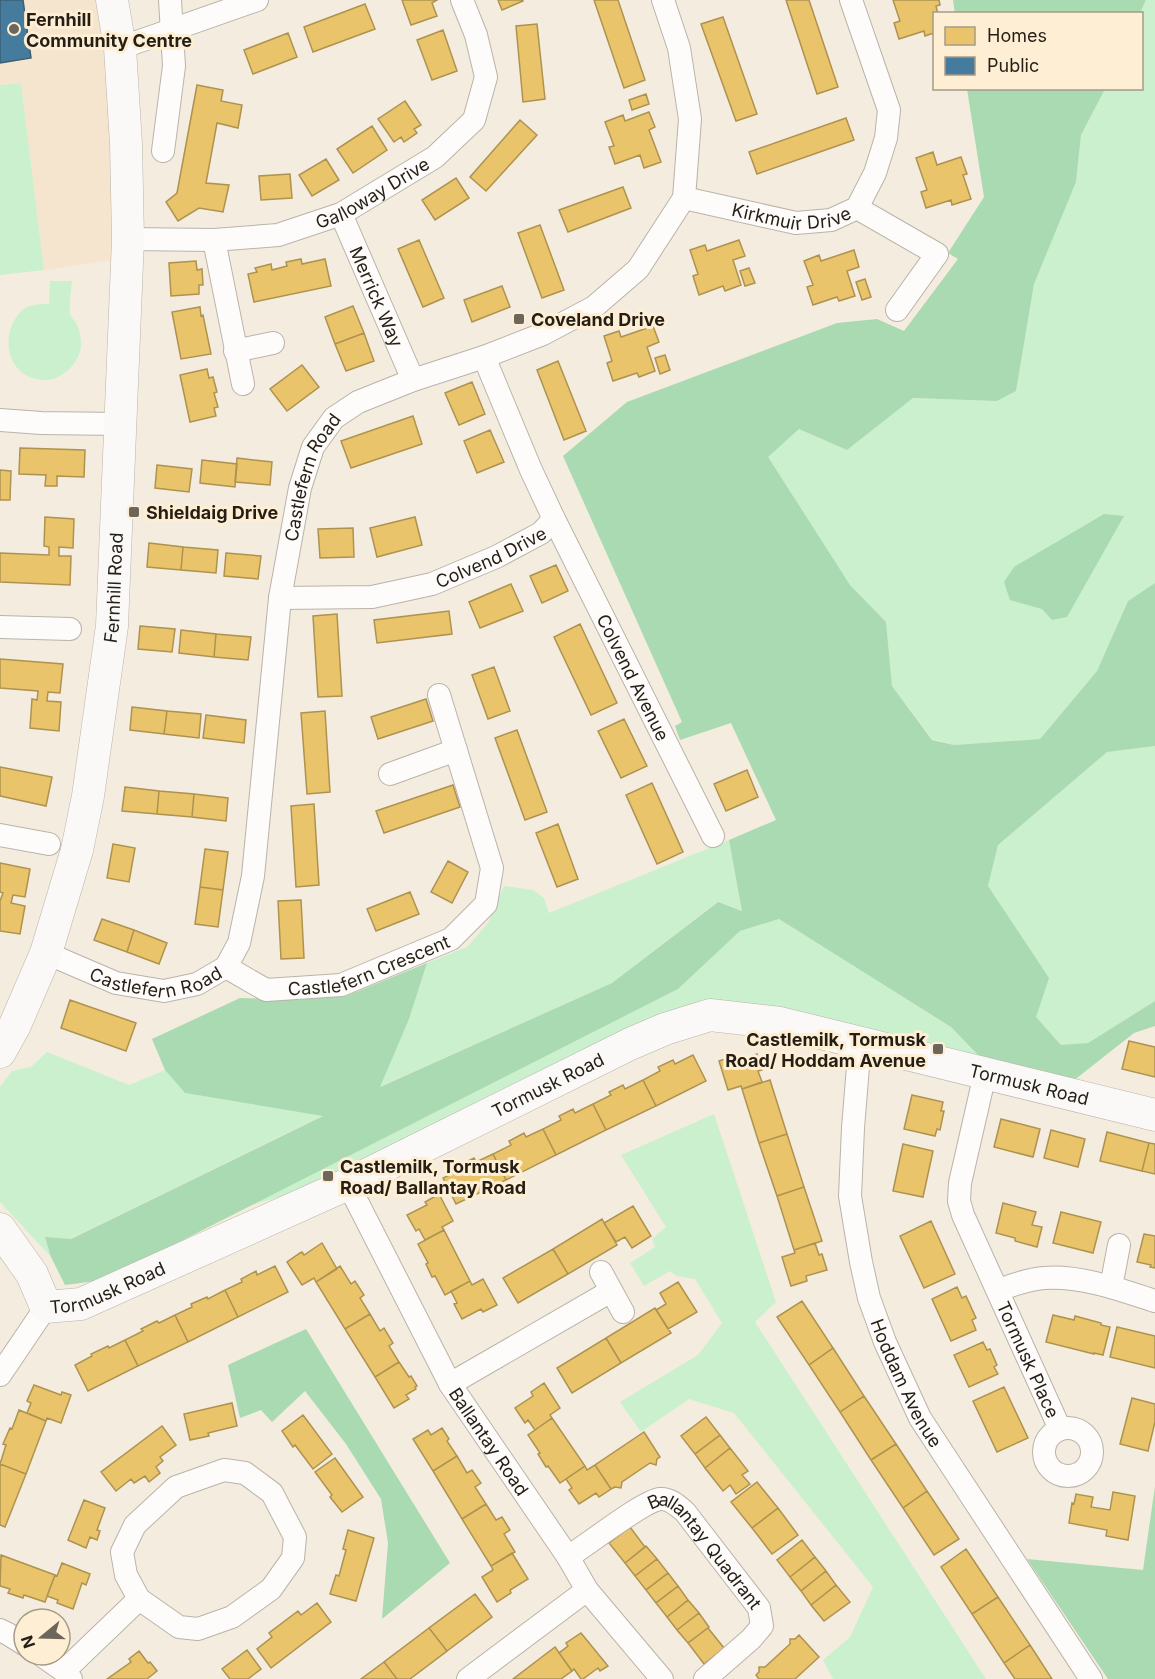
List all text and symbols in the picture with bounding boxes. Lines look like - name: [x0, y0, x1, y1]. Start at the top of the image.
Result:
- place label: Fernhill Community Centre: [26, 9, 192, 51]
- legend: [933, 12, 1143, 90]
- marker: Fernhill Community Centre: [7, 22, 21, 36]
- text: Homes: [987, 25, 1047, 46]
- text: Public: [987, 55, 1039, 76]
- street label: Galloway Drive: [313, 153, 433, 232]
- street label: Kirkmuir Drive: [730, 199, 854, 234]
- street label: Merrick Way: [346, 243, 408, 350]
- place label: Coveland Drive: [531, 309, 665, 330]
- marker: Coveland Drive: [512, 312, 526, 326]
- street label: Castlefern Road: [280, 409, 344, 543]
- place label: Shieldaig Drive: [146, 502, 279, 523]
- marker: Shieldaig Drive: [127, 505, 141, 519]
- street label: Colvend Drive: [432, 522, 550, 592]
- street label: Fernhill Road: [99, 532, 126, 644]
- street label: Colvend Avenue: [593, 611, 674, 744]
- street label: Castlefern Crescent: [287, 930, 453, 999]
- street label: Castlefern Road: [87, 955, 223, 979]
- text: Castlefern Road: [87, 961, 225, 1002]
- place label: Castlemilk, Tormusk Road/ Hoddam Avenue: [725, 1029, 927, 1071]
- marker: Castlemilk, Tormusk Road/ Hoddam Avenue: [931, 1042, 945, 1056]
- street label: Tormusk Road: [488, 1048, 607, 1121]
- street label: Tormusk Road: [967, 1059, 1091, 1109]
- place label: Castlemilk, Tormusk Road/ Ballantay Road: [340, 1156, 526, 1198]
- marker: Castlemilk, Tormusk Road/ Ballantay Road: [321, 1169, 335, 1183]
- street label: Tormusk Road: [49, 1257, 168, 1317]
- street label: Tormusk Place: [993, 1298, 1064, 1421]
- street label: Hoddam Avenue: [867, 1316, 947, 1451]
- street label: Ballantay Road: [445, 1384, 533, 1499]
- street label: Ballantay Quadrant: [644, 1488, 766, 1613]
- north arrow: [12, 1607, 72, 1667]
- text: N: [16, 1633, 39, 1651]

